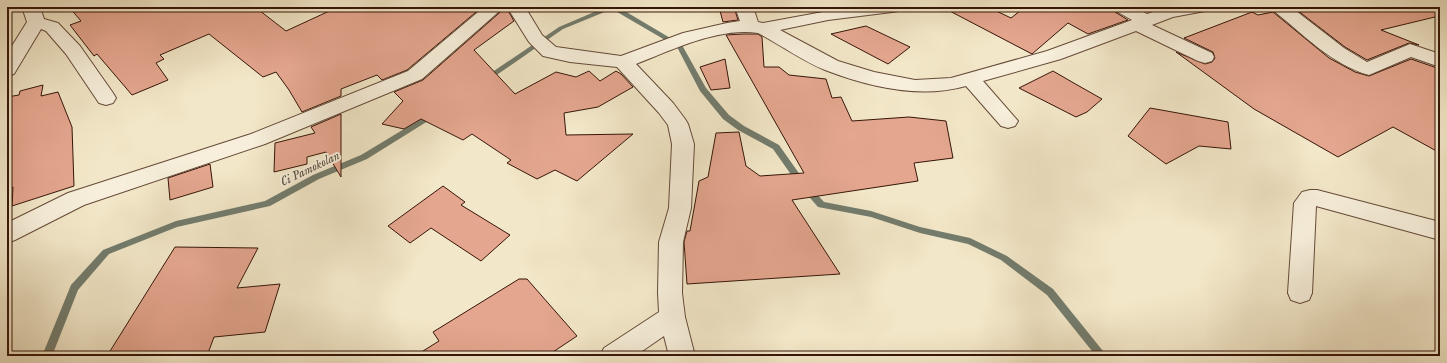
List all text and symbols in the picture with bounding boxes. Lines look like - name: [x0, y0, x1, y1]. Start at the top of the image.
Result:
- water label: Ci Pamokolan: [277, 147, 343, 191]

